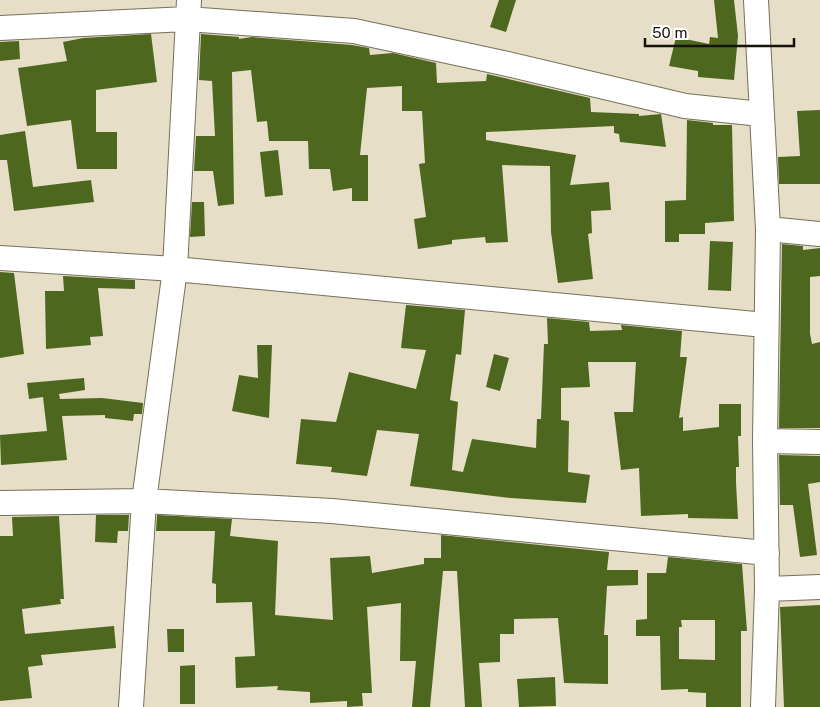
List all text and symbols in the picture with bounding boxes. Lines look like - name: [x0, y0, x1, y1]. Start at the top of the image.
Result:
- scale bar: [645, 15, 794, 47]
- text: 50 m: [652, 24, 687, 41]

